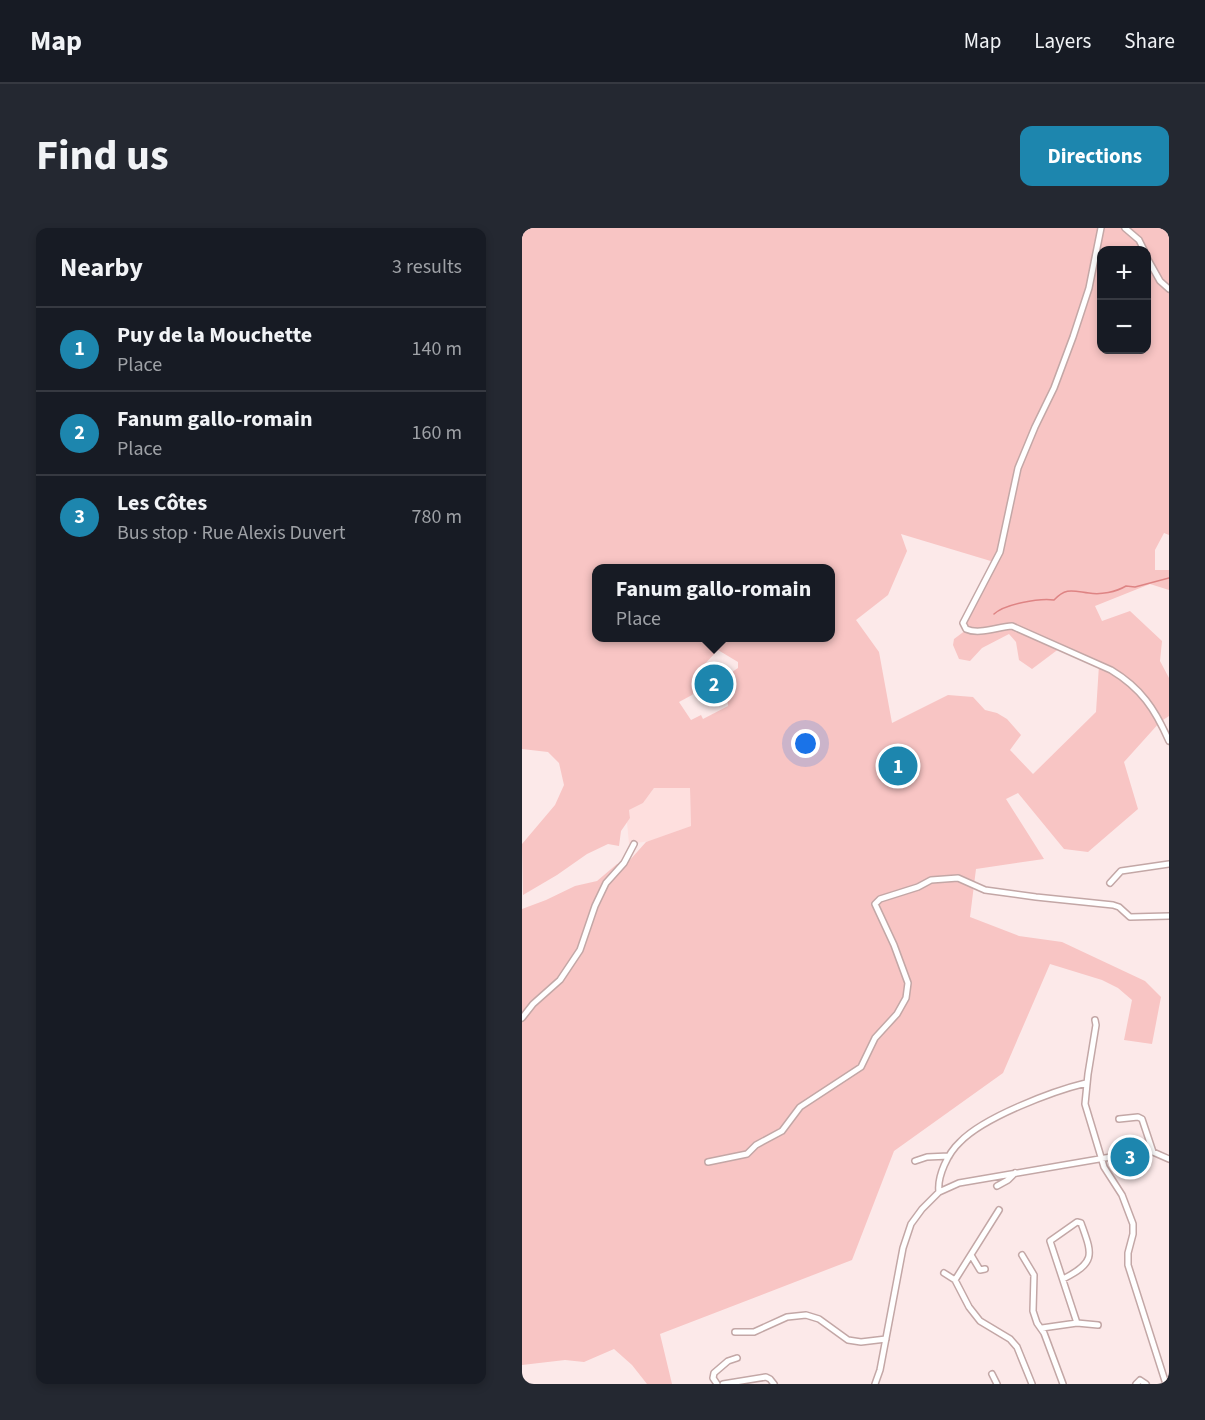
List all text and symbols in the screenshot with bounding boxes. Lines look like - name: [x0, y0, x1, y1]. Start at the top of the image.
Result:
- text: Map: [30, 21, 82, 61]
- text: Map: [964, 26, 1001, 56]
- text: Layers: [1034, 26, 1091, 56]
- text: Share: [1124, 26, 1175, 56]
- text: Find us: [36, 126, 169, 186]
- button: Directions: [1020, 126, 1169, 186]
- map controls: [1097, 246, 1151, 354]
- button: +: [1097, 246, 1151, 300]
- text: Nearby: [60, 249, 143, 286]
- text: 3 results: [392, 253, 462, 281]
- button: −: [1097, 300, 1151, 354]
- text: Puy de la Mouchette: [117, 319, 312, 351]
- text: 1: [74, 335, 85, 363]
- text: 140 m: [412, 335, 462, 363]
- text: Place: [117, 351, 162, 379]
- text: Fanum gallo-romain: [117, 403, 313, 435]
- text: 2: [74, 419, 85, 447]
- text: 160 m: [412, 419, 462, 447]
- text: Place: [117, 435, 162, 463]
- text: Les Côtes: [117, 487, 207, 519]
- text: 3: [74, 503, 85, 531]
- text: 780 m: [412, 503, 462, 531]
- text: Bus stop · Rue Alexis Duvert: [117, 519, 346, 547]
- popup: [592, 564, 835, 642]
- text: Fanum gallo-romain: [616, 573, 811, 605]
- text: Place: [616, 605, 661, 633]
- pin: 2: [694, 662, 734, 706]
- your location: [791, 729, 820, 758]
- pin: 1: [878, 744, 917, 788]
- pin: 3: [1110, 1134, 1150, 1180]

